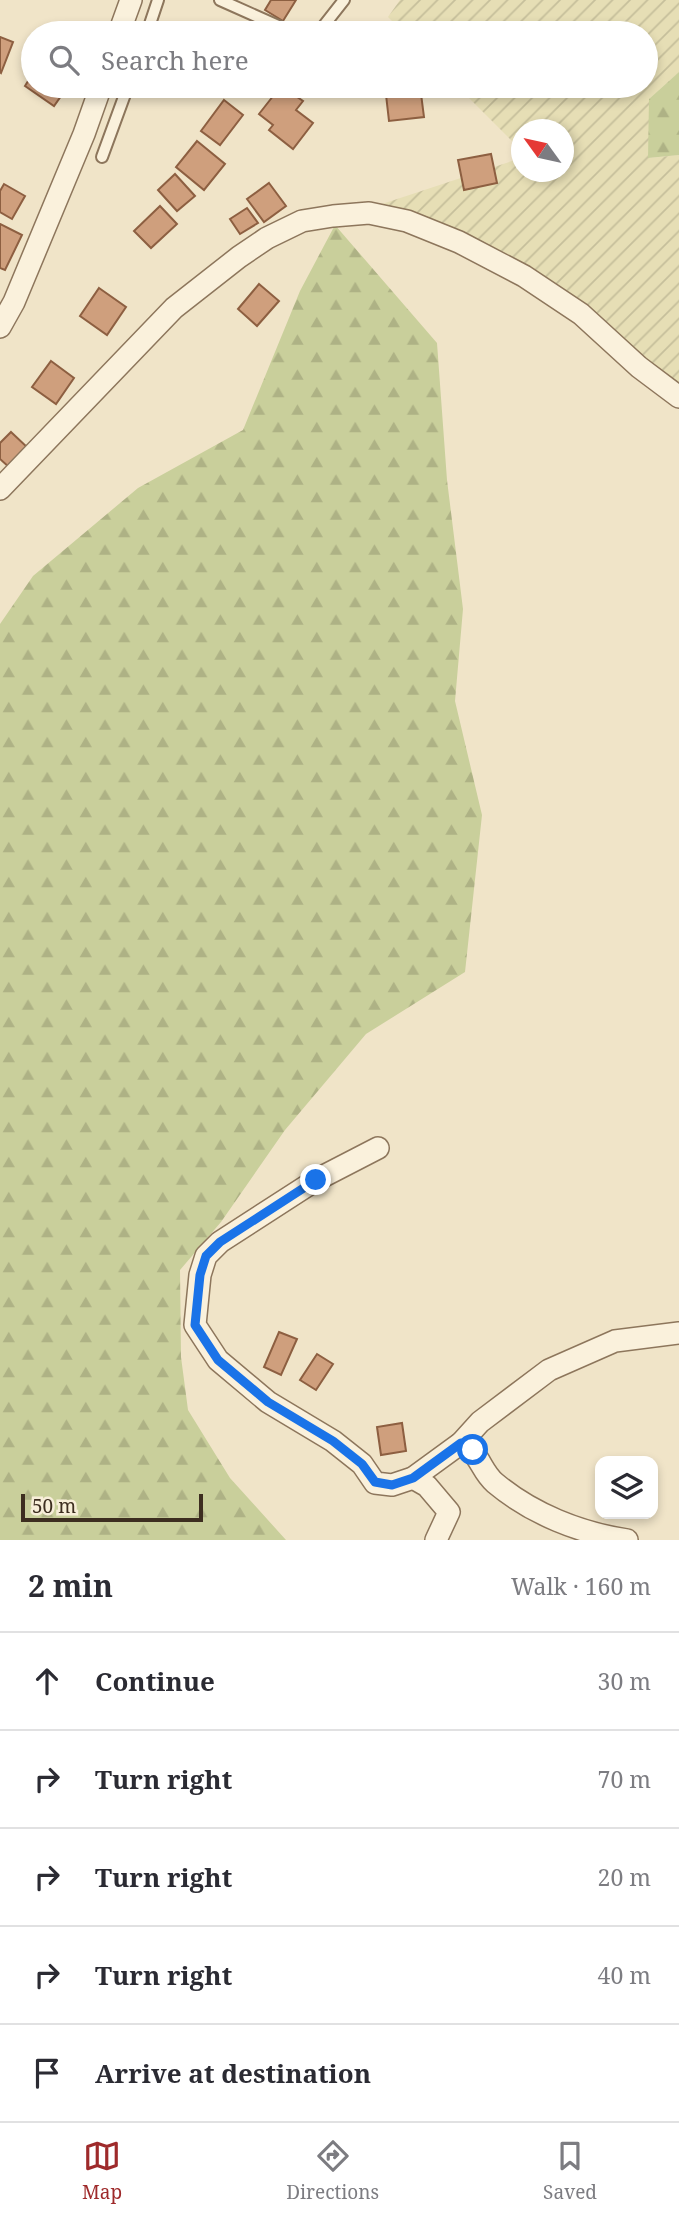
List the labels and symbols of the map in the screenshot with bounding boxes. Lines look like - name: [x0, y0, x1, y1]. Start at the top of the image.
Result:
- north arrow: [511, 119, 574, 182]
- route end: [300, 1164, 331, 1195]
- route start: [457, 1434, 488, 1465]
- scale bar: [21, 1491, 203, 1523]

